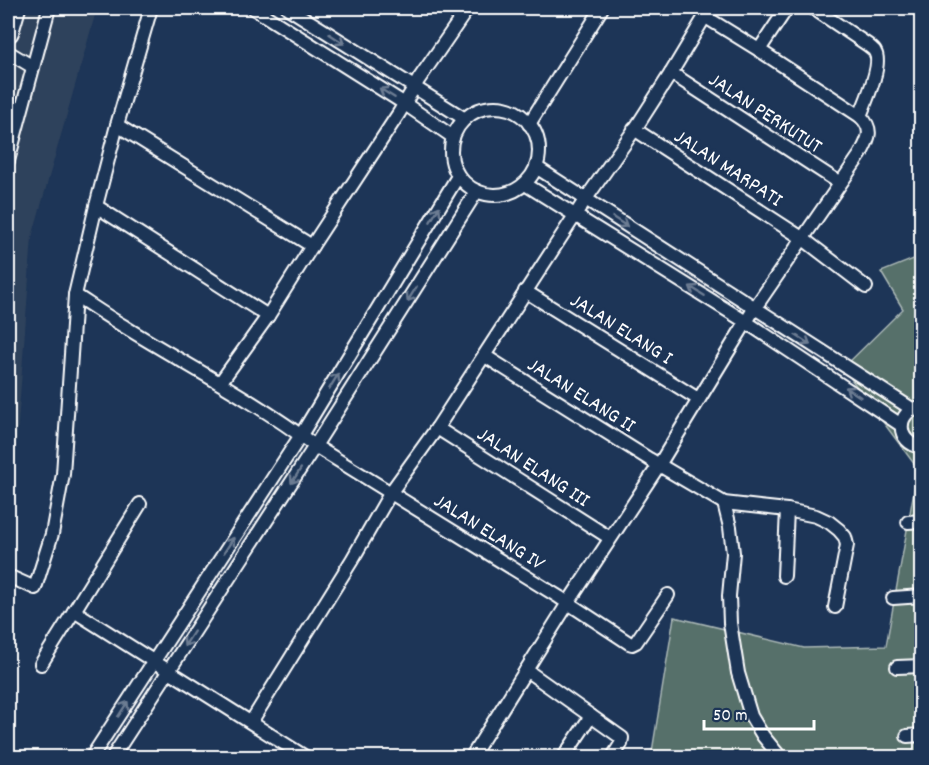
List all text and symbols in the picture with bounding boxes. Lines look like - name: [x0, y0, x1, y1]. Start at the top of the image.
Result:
- one-way arrow: [328, 33, 345, 45]
- street label: JALAN PERKUTUT: [702, 66, 828, 163]
- one-way arrow: [379, 87, 396, 99]
- street label: JALAN MARPATI: [667, 123, 788, 216]
- one-way arrow: [429, 206, 441, 223]
- one-way arrow: [611, 217, 628, 229]
- one-way arrow: [689, 284, 706, 296]
- one-way arrow: [405, 285, 417, 302]
- street label: JALAN ELANG I: [563, 287, 678, 374]
- one-way arrow: [794, 335, 811, 347]
- street label: JALAN ELANG II: [520, 351, 641, 442]
- one-way arrow: [328, 373, 340, 390]
- one-way arrow: [844, 386, 861, 399]
- street label: JALAN ELANG III: [470, 421, 595, 517]
- one-way arrow: [289, 467, 301, 484]
- street label: JALAN ELANG IV: [427, 487, 550, 580]
- one-way arrow: [223, 537, 235, 554]
- one-way arrow: [183, 630, 195, 647]
- scale bar: [704, 693, 814, 731]
- one-way arrow: [116, 700, 129, 717]
- text: 50 m: [713, 704, 748, 729]

